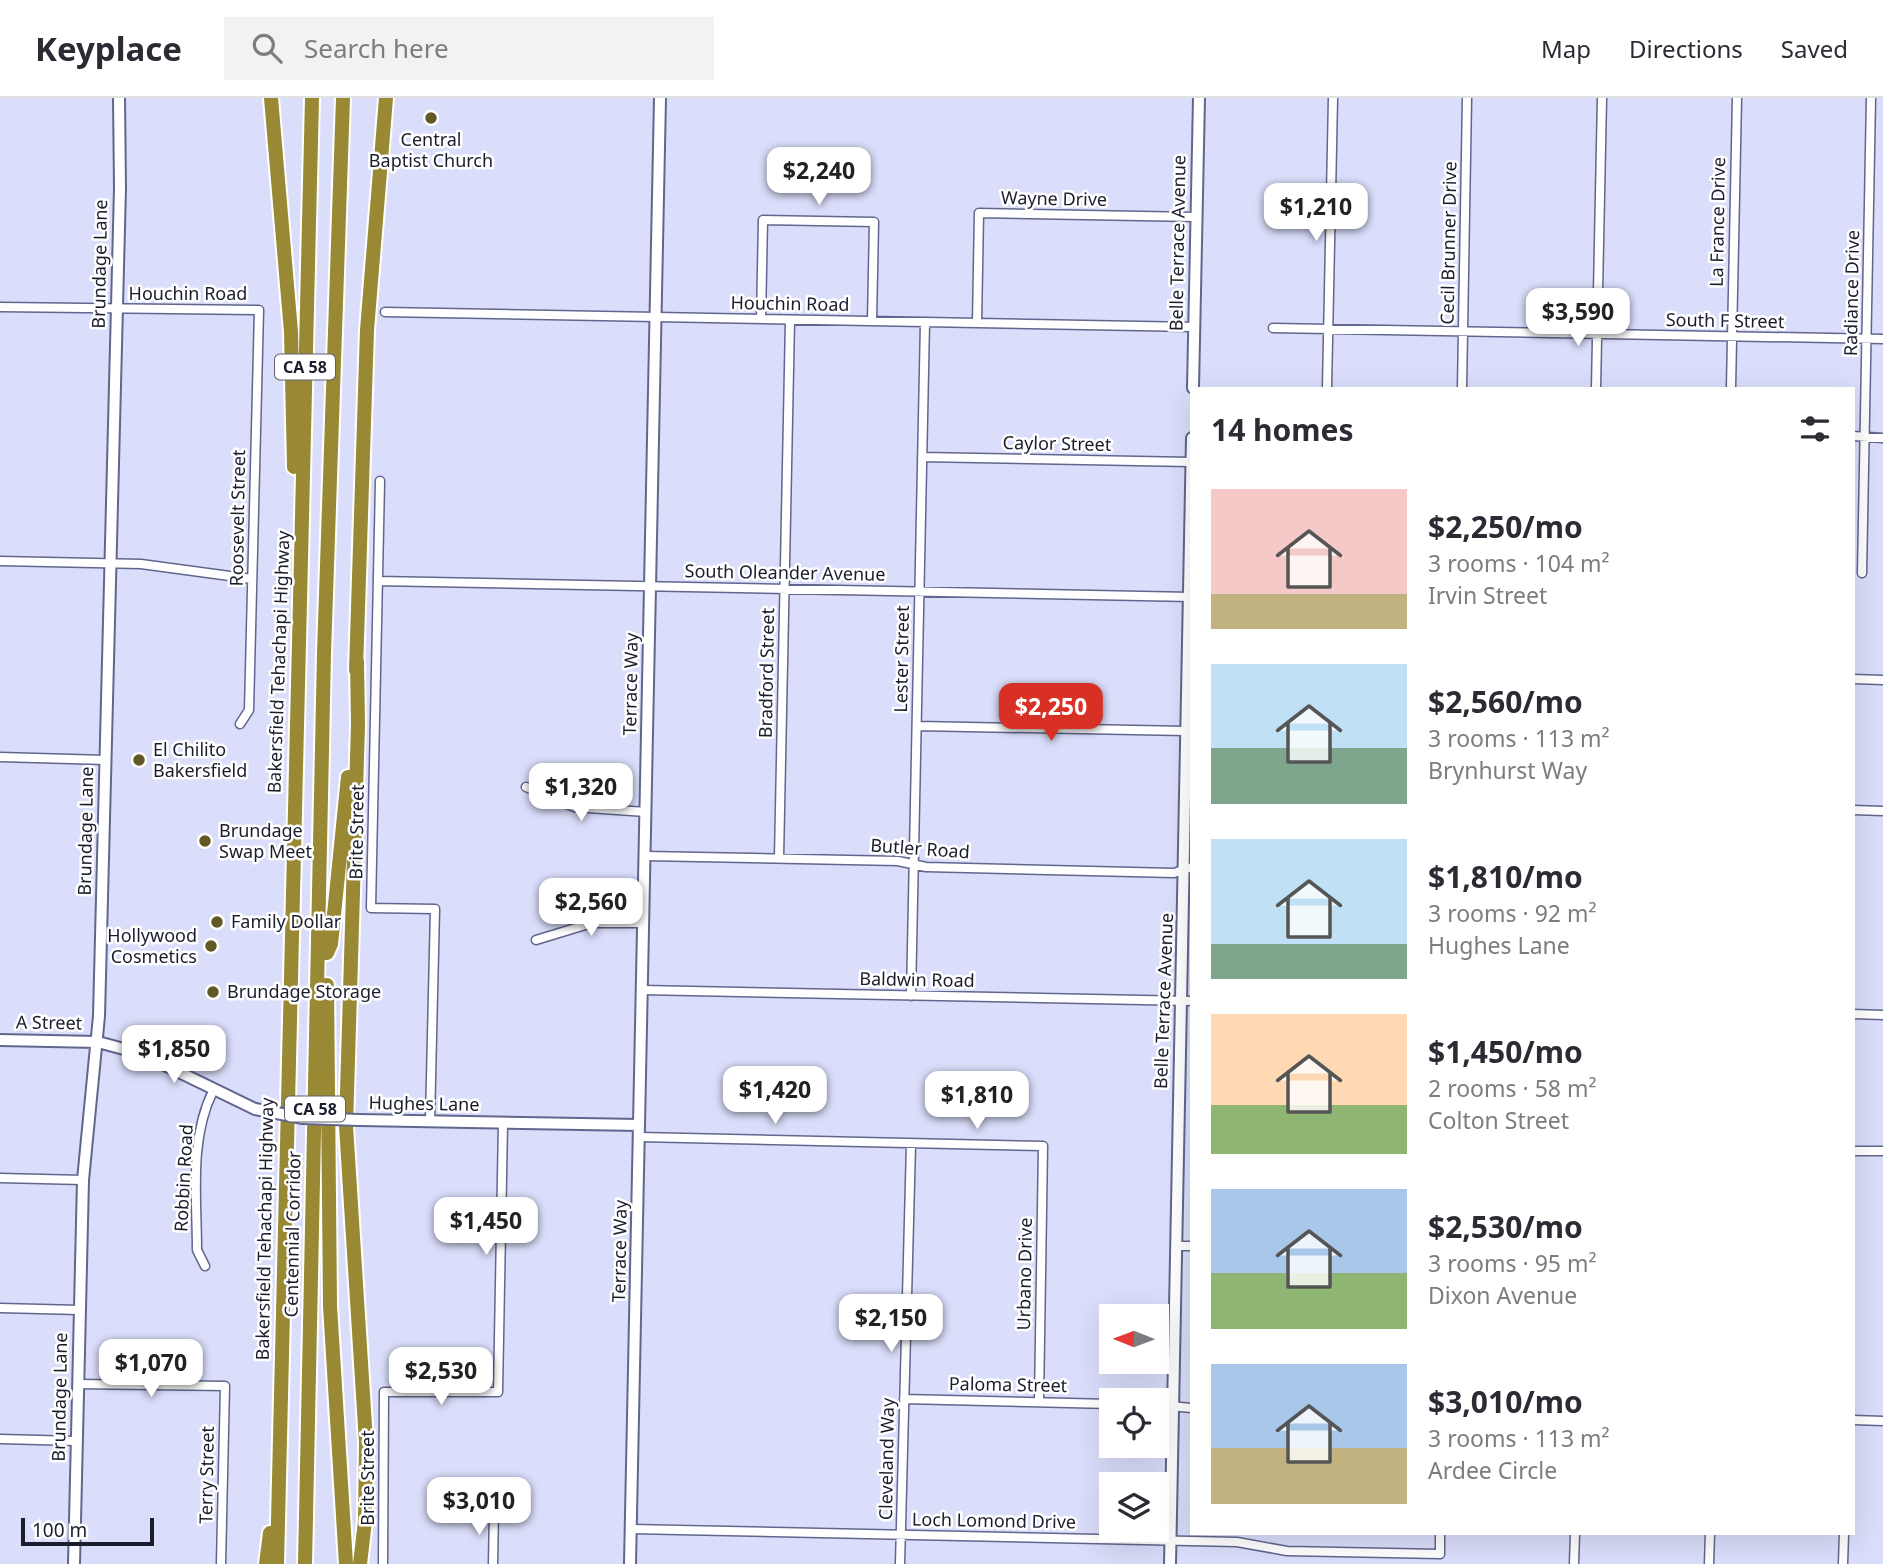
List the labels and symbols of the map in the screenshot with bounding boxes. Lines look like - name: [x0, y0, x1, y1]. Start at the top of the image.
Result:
- marker: Central Baptist Church: [423, 110, 439, 126]
- place label: Central Baptist Church: [369, 127, 493, 172]
- pin: $2,240: [762, 148, 876, 207]
- street label: Belle Terrace Avenue: [1163, 155, 1191, 331]
- street label: La France Drive: [1704, 157, 1730, 287]
- street label: Cecil Brunner Drive: [1435, 161, 1461, 325]
- pin: $1,210: [1259, 184, 1373, 243]
- street label: Wayne Drive: [1001, 185, 1107, 211]
- street label: Brundage Lane: [86, 199, 112, 329]
- street label: Radiance Drive: [1838, 230, 1864, 356]
- street label: Houchin Road: [129, 281, 247, 305]
- pin: $3,590: [1521, 288, 1635, 348]
- street label: Houchin Road: [730, 290, 850, 316]
- street label: South F Street: [1666, 307, 1785, 333]
- road number: CA 58: [275, 354, 335, 380]
- street label: Caylor Street: [1003, 430, 1112, 456]
- street label: Roosevelt Street: [224, 449, 250, 587]
- street label: Bakersfield Tehachapi Highway: [261, 529, 295, 794]
- street label: South Oleander Avenue: [684, 558, 886, 586]
- street label: Lester Street: [888, 605, 914, 713]
- street label: Bradford Street: [753, 607, 779, 738]
- street label: Terrace Way: [617, 632, 643, 736]
- pin: $2,250: [994, 684, 1108, 743]
- place label: El Chilito Bakersfield: [153, 737, 247, 782]
- marker: El Chilito Bakersfield: [131, 752, 147, 768]
- pin: $1,320: [524, 764, 638, 823]
- street label: Brundage Lane: [72, 766, 98, 896]
- street label: Brite Street: [343, 784, 369, 880]
- place label: Brundage Swap Meet: [219, 818, 313, 863]
- marker: Brundage Swap Meet: [197, 833, 213, 849]
- street label: Butler Road: [870, 833, 971, 863]
- pin: $2,560: [534, 878, 648, 938]
- place label: Family Dollar: [231, 909, 342, 933]
- street label: Belle Terrace Avenue: [1148, 913, 1178, 1089]
- marker: Family Dollar: [209, 914, 225, 930]
- place label: Hollywood Cosmetics: [107, 923, 197, 968]
- marker: Hollywood Cosmetics: [203, 938, 219, 954]
- street label: Baldwin Road: [859, 966, 975, 992]
- place label: Brundage Storage: [227, 979, 381, 1003]
- marker: Brundage Storage: [205, 984, 221, 1000]
- street label: A Street: [16, 1009, 83, 1035]
- pin: $1,850: [117, 1026, 231, 1085]
- pin: $1,420: [718, 1066, 832, 1126]
- pin: $1,810: [920, 1072, 1034, 1131]
- street label: Hughes Lane: [368, 1090, 480, 1116]
- street label: Bakersfield Tehachapi Highway: [250, 1096, 278, 1361]
- road number: CA 58: [285, 1096, 345, 1121]
- street label: Robbin Road: [168, 1123, 198, 1232]
- street label: Centennial Corridor: [279, 1150, 305, 1318]
- pin: $1,450: [429, 1198, 543, 1257]
- street label: Terrace Way: [606, 1199, 632, 1303]
- street label: Urbano Drive: [1011, 1217, 1037, 1331]
- pin: $2,150: [834, 1294, 948, 1354]
- north arrow: [1099, 1304, 1169, 1374]
- street label: Brundage Lane: [46, 1332, 72, 1462]
- pin: $1,070: [94, 1340, 208, 1399]
- pin: $2,530: [384, 1348, 498, 1407]
- street label: Paloma Street: [949, 1371, 1068, 1397]
- street label: Cleveland Way: [873, 1397, 899, 1520]
- street label: Terry Street: [193, 1425, 219, 1524]
- street label: Brite Street: [355, 1430, 379, 1526]
- pin: $3,010: [422, 1478, 536, 1537]
- street label: Loch Lomond Drive: [912, 1507, 1076, 1533]
- scale bar: [21, 1515, 154, 1547]

